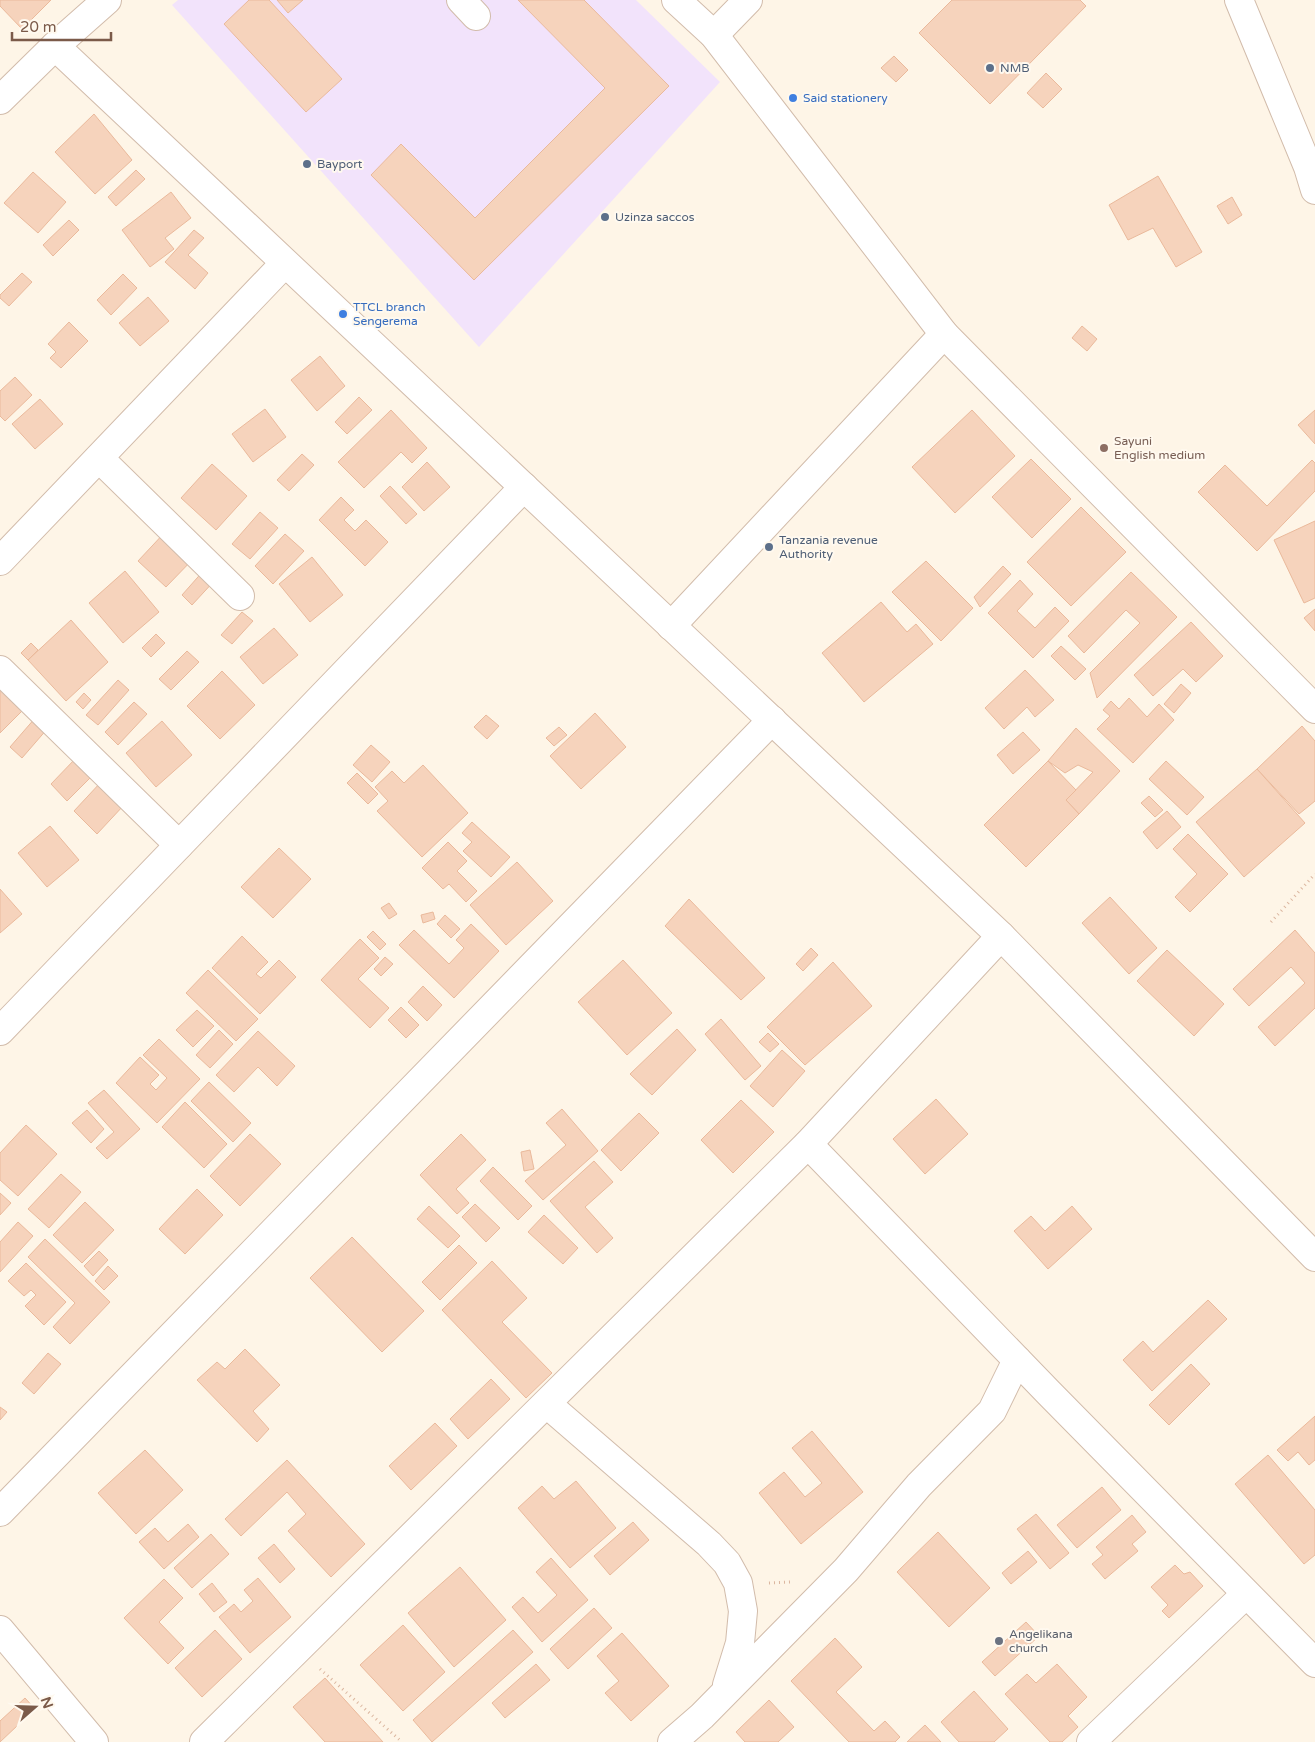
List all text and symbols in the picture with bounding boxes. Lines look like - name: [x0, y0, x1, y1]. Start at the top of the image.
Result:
- scale bar: [12, 10, 111, 42]
- text: 20 m: [20, 18, 57, 36]
- place label: NMB: [1000, 61, 1030, 75]
- marker: NMB: [984, 62, 996, 74]
- place label: Said stationery: [803, 91, 888, 105]
- marker: Said stationery: [787, 92, 799, 104]
- place label: Bayport: [317, 157, 363, 171]
- marker: Bayport: [301, 158, 313, 170]
- place label: Uzinza saccos: [615, 210, 695, 224]
- marker: Uzinza saccos: [599, 211, 611, 223]
- place label: TTCL branch Sengerema: [353, 300, 426, 328]
- marker: TTCL branch Sengerema: [337, 308, 349, 320]
- place label: Sayuni English medium: [1114, 434, 1205, 462]
- marker: Sayuni English medium: [1098, 442, 1110, 454]
- place label: Tanzania revenue Authority: [779, 533, 878, 561]
- marker: Tanzania revenue Authority: [763, 541, 775, 553]
- place label: Angelikana church: [1009, 1627, 1073, 1655]
- marker: Angelikana church: [993, 1635, 1005, 1647]
- north arrow: [10, 1682, 60, 1732]
- text: N: [37, 1695, 57, 1711]

